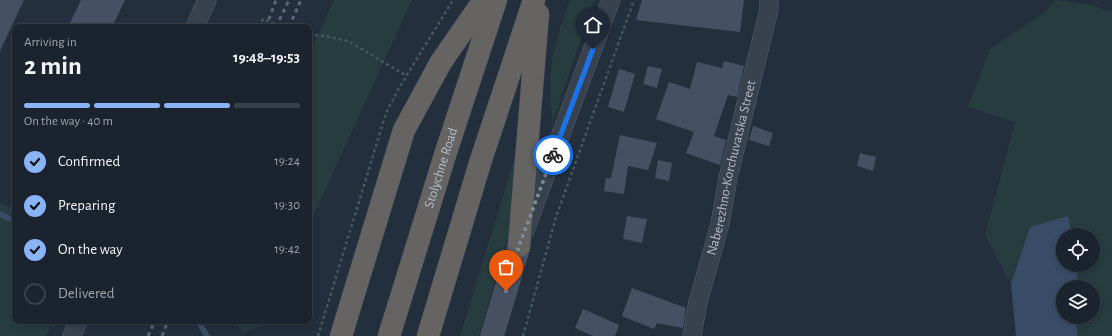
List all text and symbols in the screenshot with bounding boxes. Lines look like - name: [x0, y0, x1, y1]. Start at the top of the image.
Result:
- pin: [576, 8, 610, 49]
- icon: home: [582, 14, 604, 36]
- text: Arriving in: [24, 36, 77, 49]
- text: 19:48–19:53: [233, 50, 300, 65]
- text: 2 min: [24, 53, 82, 79]
- street label: Naberezhno-Korchuvatska Street: [705, 78, 759, 257]
- text: On the way · 40 m: [24, 115, 113, 128]
- street label: Stolychne Road: [422, 126, 460, 210]
- courier: [533, 135, 573, 175]
- icon: bike: [542, 144, 564, 166]
- icon: check: [24, 151, 46, 173]
- text: Confirmed: [58, 154, 120, 169]
- text: 19:24: [274, 155, 300, 168]
- icon: check: [24, 195, 46, 217]
- text: Preparing: [58, 198, 115, 213]
- text: 19:30: [274, 199, 300, 212]
- map controls: [1056, 228, 1100, 324]
- button: locate: [1056, 228, 1100, 272]
- icon: check: [24, 239, 46, 261]
- text: On the way: [58, 242, 123, 257]
- text: 19:42: [274, 243, 300, 256]
- pin: [489, 250, 523, 291]
- icon: bag: [495, 256, 517, 278]
- button: layers: [1056, 280, 1100, 324]
- text: Delivered: [58, 286, 115, 301]

